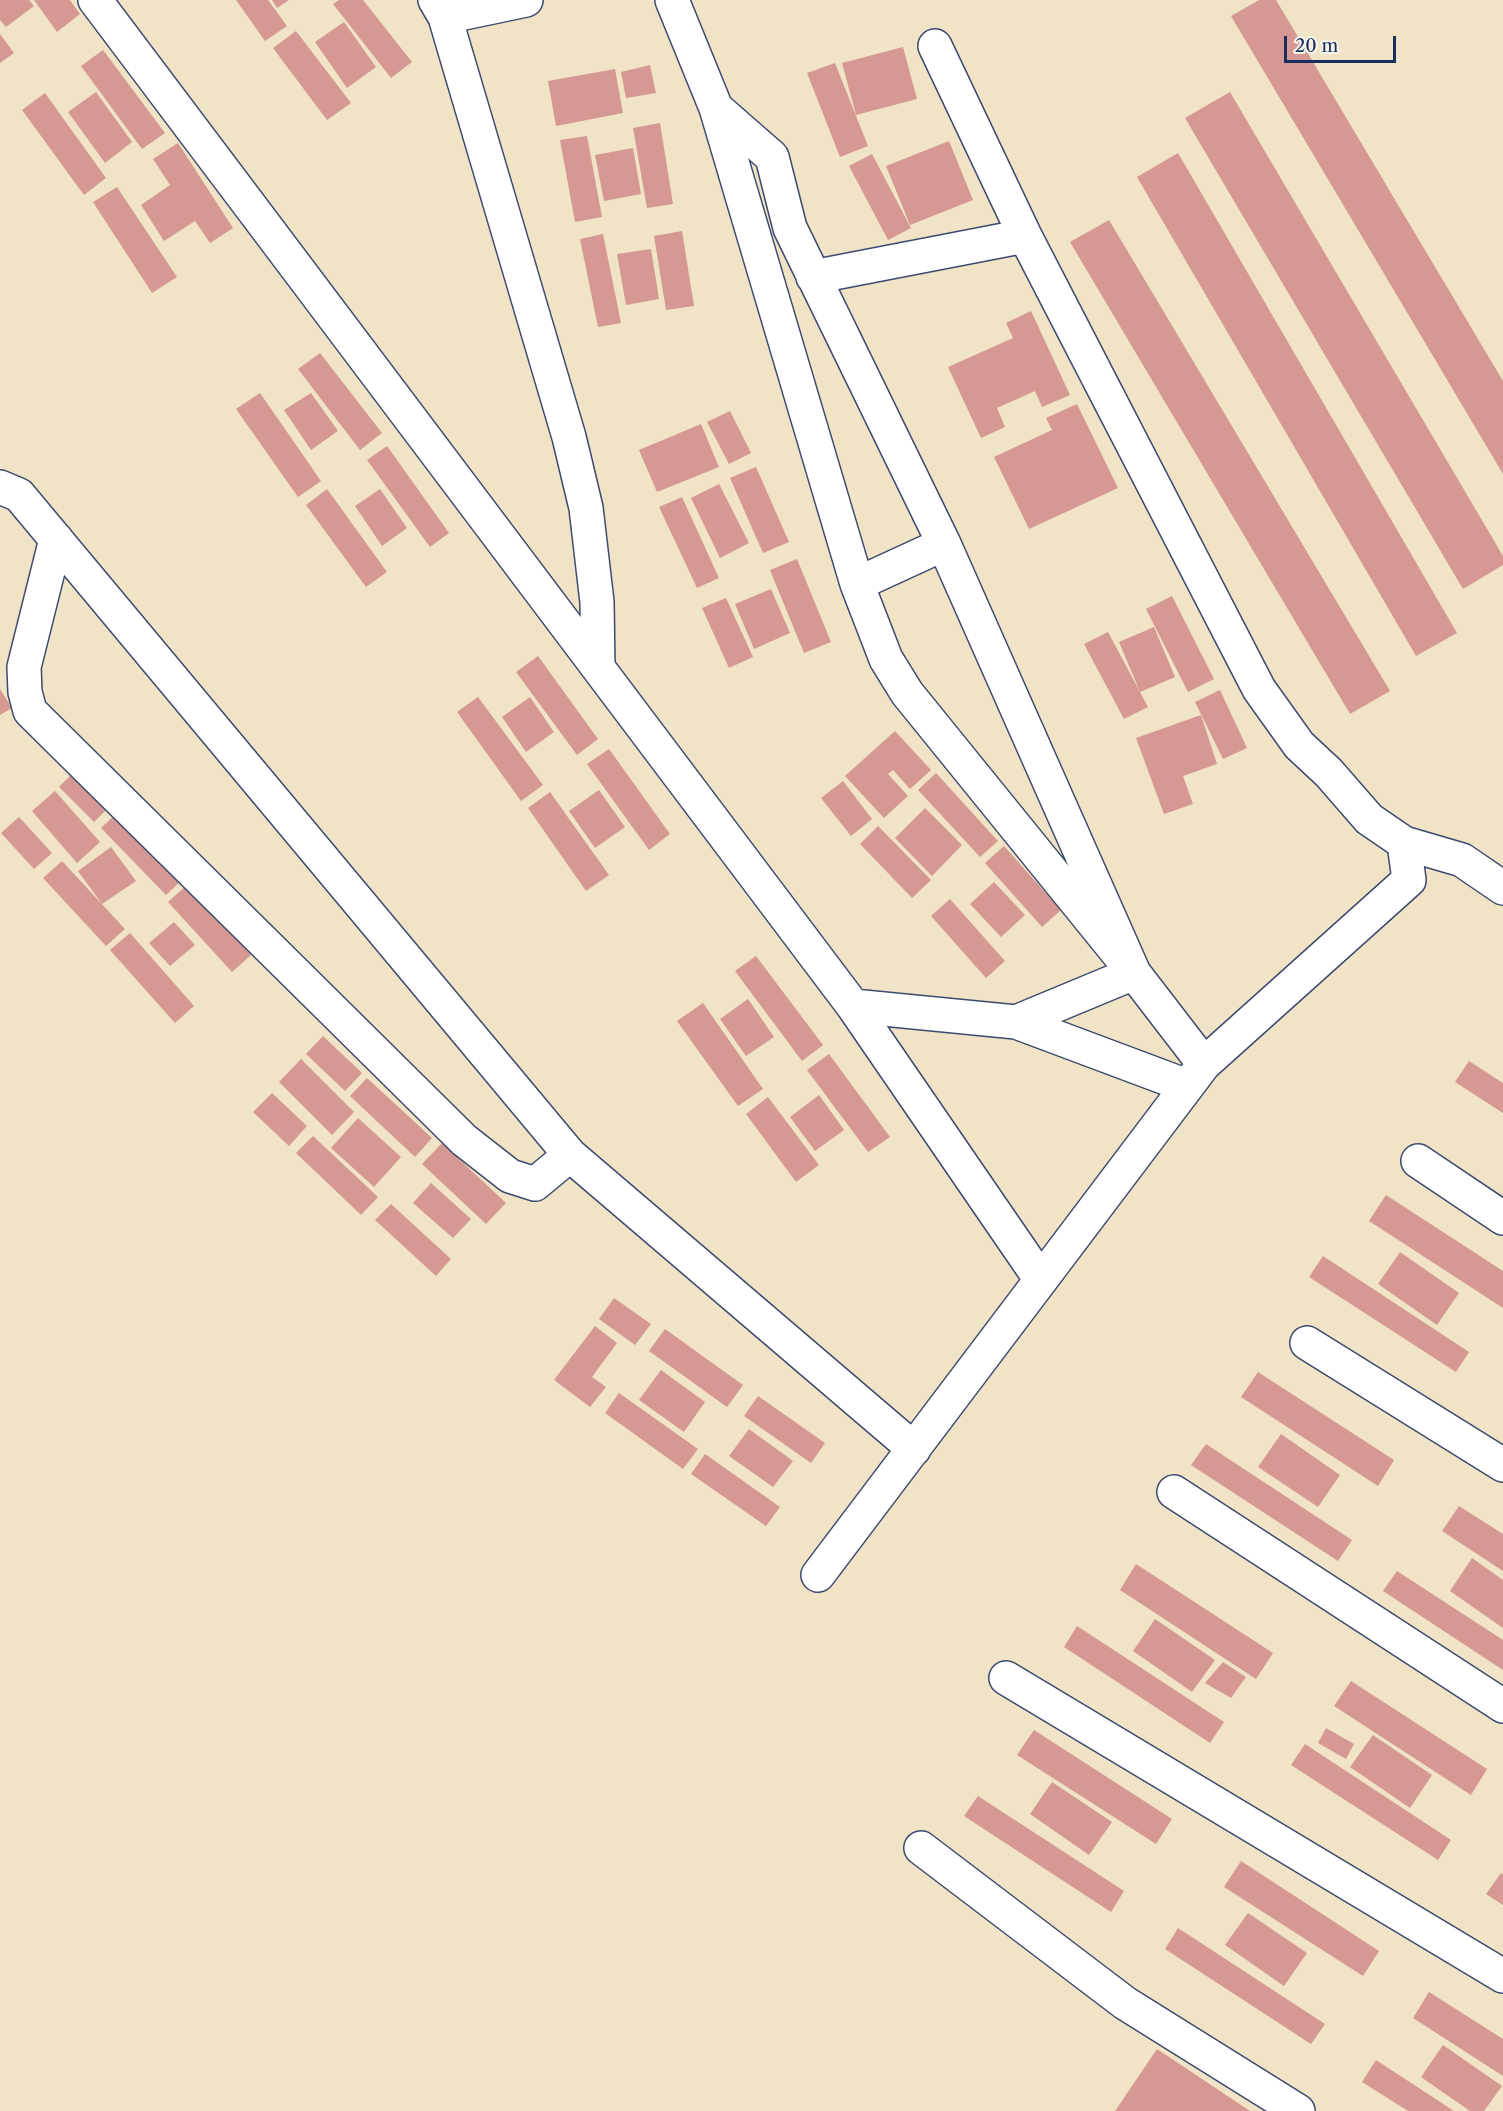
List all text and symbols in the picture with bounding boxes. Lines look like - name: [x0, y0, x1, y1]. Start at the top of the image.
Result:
- scale bar: [1287, 24, 1400, 62]
- text: 20 m: [1295, 35, 1338, 57]

